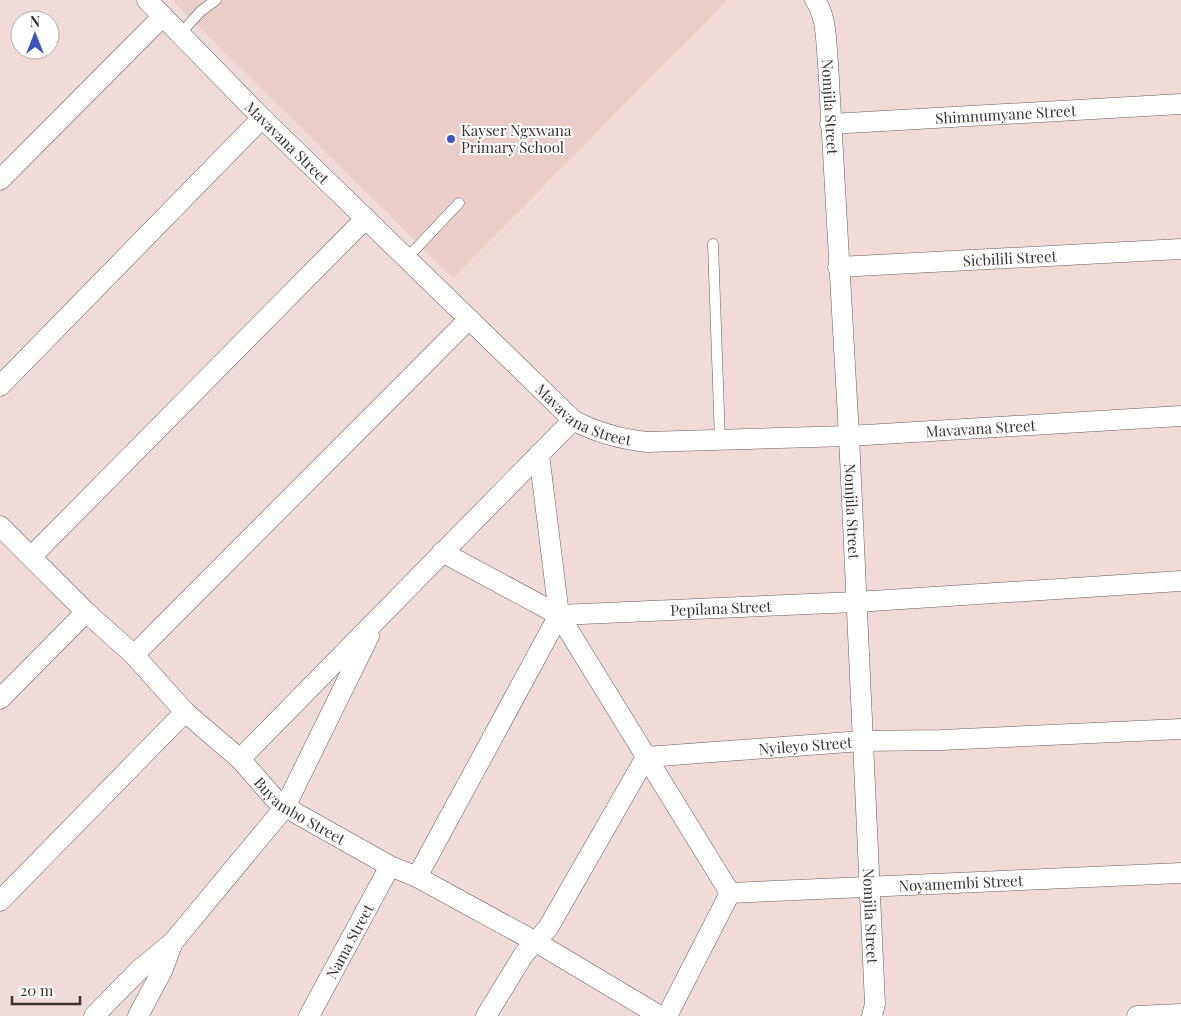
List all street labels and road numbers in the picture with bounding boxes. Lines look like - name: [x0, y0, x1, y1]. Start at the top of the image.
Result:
- street label: Nomjila Street: [818, 58, 843, 156]
- street label: Mavavana Street: [241, 97, 334, 189]
- street label: Shimnumyane Street: [935, 100, 1077, 128]
- street label: Sicbilili Street: [962, 245, 1058, 270]
- street label: Mavavana Street: [531, 379, 634, 450]
- street label: Mavavana Street: [925, 415, 1037, 441]
- street label: Nomjila Street: [840, 463, 865, 560]
- street label: Pepilana Street: [670, 596, 773, 620]
- street label: Nyileyo Street: [758, 732, 854, 759]
- street label: Buyambo Street: [250, 772, 350, 849]
- street label: Nomjila Street: [859, 867, 883, 965]
- street label: Noyamembi Street: [898, 870, 1024, 896]
- street label: Nama Street: [321, 900, 378, 982]

